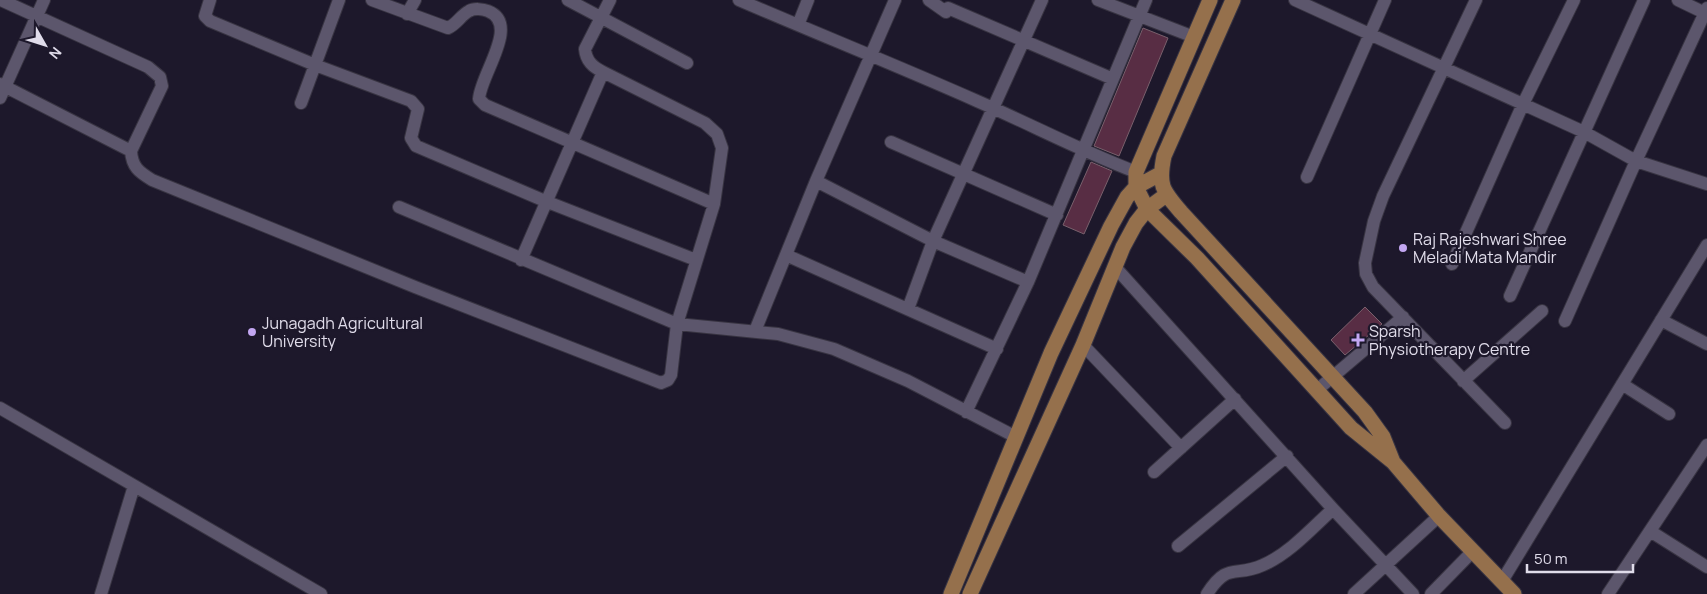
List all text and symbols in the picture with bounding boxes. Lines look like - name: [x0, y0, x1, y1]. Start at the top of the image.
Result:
- north arrow: [20, 20, 70, 70]
- text: N: [45, 44, 66, 63]
- place label: Raj Rajeshwari Shree Meladi Mata Mandir: [1413, 228, 1567, 268]
- marker: Raj Rajeshwari Shree Meladi Mata Mandir: [1397, 242, 1409, 254]
- place label: Junagadh Agricultural University: [262, 312, 423, 352]
- place label: Sparsh Physiotherapy Centre: [1369, 320, 1530, 360]
- marker: Junagadh Agricultural University: [246, 326, 258, 338]
- marker: Sparsh Physiotherapy Centre: [1351, 333, 1365, 347]
- scale bar: [1527, 542, 1633, 574]
- text: 50 m: [1534, 548, 1568, 569]

